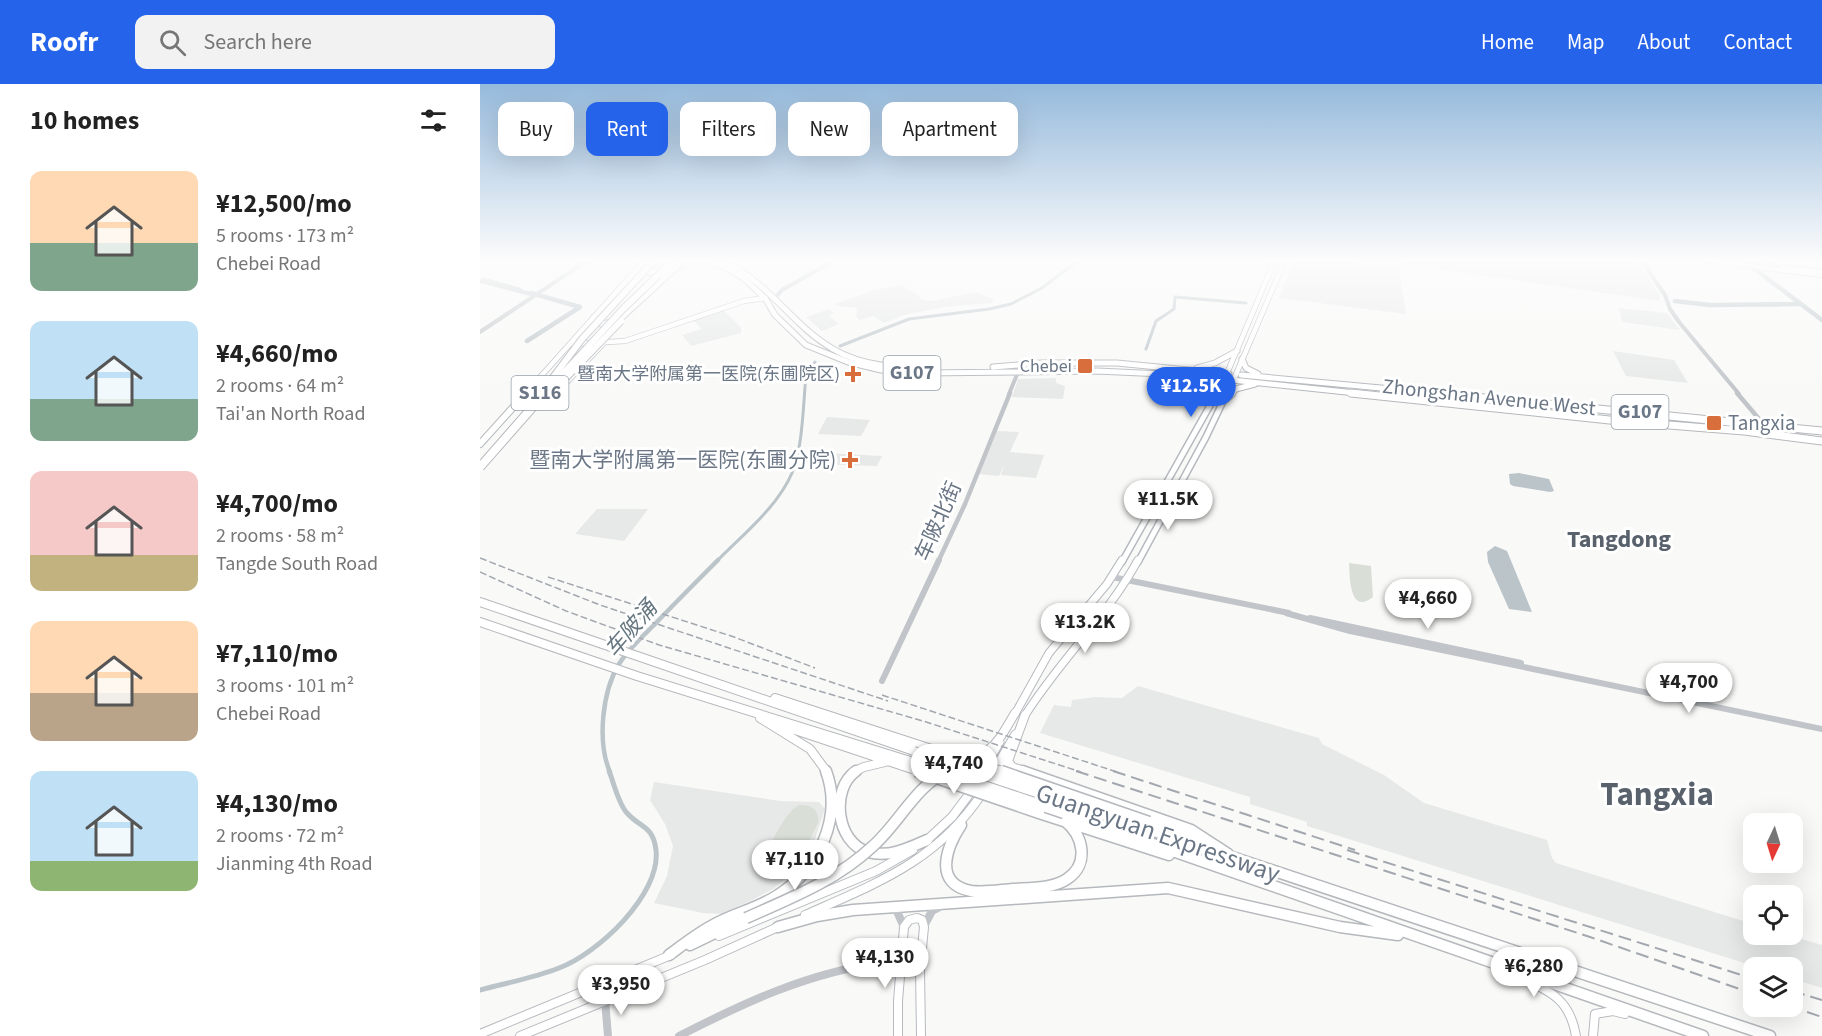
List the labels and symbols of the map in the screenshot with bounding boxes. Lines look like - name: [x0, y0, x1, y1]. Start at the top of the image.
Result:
- place label: Chebei: [1020, 354, 1072, 379]
- road number: G107: [884, 356, 940, 390]
- marker: Chebei: [1076, 357, 1094, 375]
- place label: 暨南大学附属第一医院(东圃院区): [577, 362, 840, 387]
- marker: 暨南大学附属第一医院(东圃院区): [844, 365, 862, 383]
- pin: ¥12.5K: [1142, 367, 1240, 418]
- street label: Zhongshan Avenue West: [1381, 371, 1597, 423]
- road number: S116: [512, 376, 568, 410]
- road number: G107: [1612, 395, 1668, 429]
- place label: Tangxia: [1728, 408, 1796, 438]
- marker: Tangxia: [1705, 414, 1723, 432]
- place label: 暨南大学附属第一医院(东圃分院): [529, 445, 836, 475]
- marker: 暨南大学附属第一医院(东圃分院): [841, 451, 859, 469]
- street label: 车陂北街: [907, 477, 969, 565]
- pin: ¥11.5K: [1119, 480, 1217, 531]
- district label: Tangdong: [1567, 522, 1671, 557]
- pin: ¥4,660: [1379, 579, 1477, 630]
- water label: 车陂涌: [597, 591, 667, 664]
- pin: ¥13.2K: [1036, 603, 1134, 654]
- pin: ¥4,700: [1640, 663, 1738, 714]
- pin: ¥4,740: [905, 744, 1003, 795]
- district label: Tangxia: [1600, 771, 1714, 818]
- street label: Guangyuan Expressway: [1031, 774, 1285, 892]
- north arrow: [1743, 813, 1803, 873]
- pin: ¥7,110: [746, 840, 844, 891]
- pin: ¥4,130: [836, 938, 934, 989]
- pin: ¥6,280: [1485, 947, 1583, 998]
- pin: ¥3,950: [572, 965, 670, 1016]

